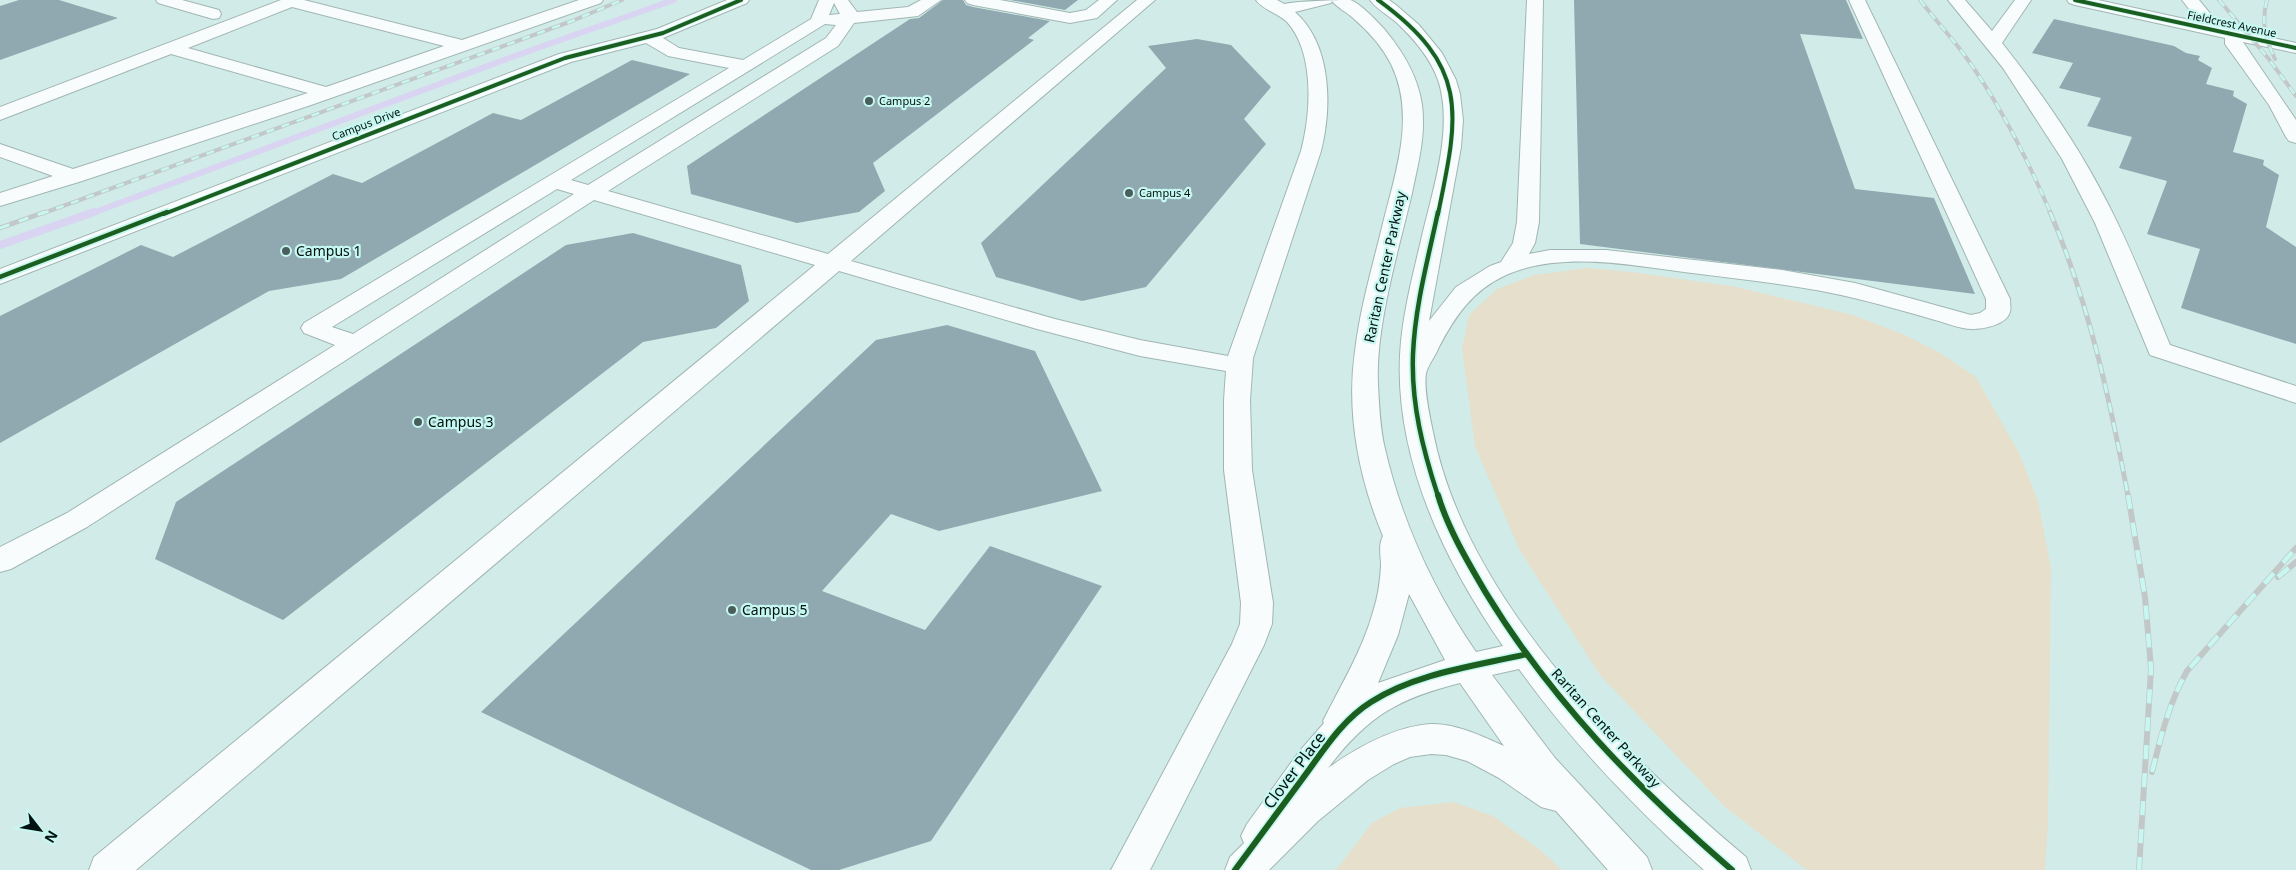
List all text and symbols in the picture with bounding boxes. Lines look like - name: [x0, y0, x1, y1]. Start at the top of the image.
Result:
- street label: Fieldcrest Avenue: [2186, 7, 2278, 40]
- place label: Campus 2: [879, 93, 930, 108]
- marker: Campus 2: [863, 95, 875, 107]
- street label: Campus Drive: [329, 104, 402, 143]
- place label: Campus 4: [1139, 185, 1191, 200]
- marker: Campus 4: [1123, 187, 1135, 199]
- street label: Raritan Center Parkway: [1359, 189, 1410, 344]
- place label: Campus 1: [296, 241, 361, 260]
- marker: Campus 1: [280, 245, 292, 257]
- place label: Campus 3: [428, 412, 493, 431]
- marker: Campus 3: [412, 416, 424, 428]
- place label: Campus 5: [742, 600, 807, 619]
- marker: Campus 5: [726, 604, 738, 616]
- street label: Raritan Center Parkway: [1548, 664, 1666, 792]
- street label: Clover Place: [1258, 727, 1330, 813]
- north arrow: [15, 805, 65, 855]
- text: N: [40, 827, 63, 847]

